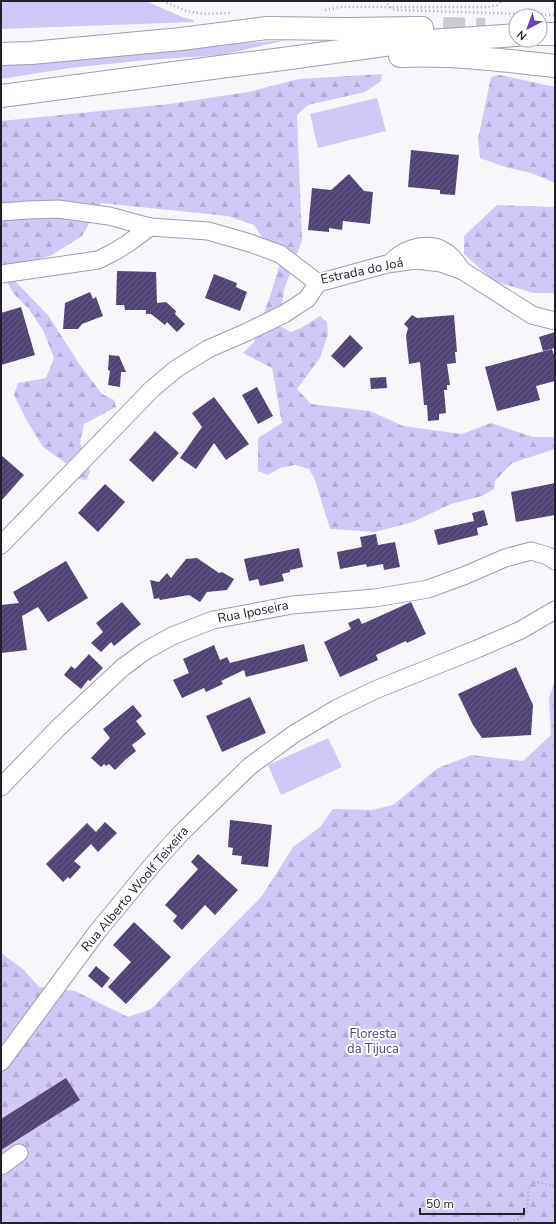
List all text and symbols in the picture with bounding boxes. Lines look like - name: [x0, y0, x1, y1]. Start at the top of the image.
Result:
- north arrow: [508, 8, 548, 48]
- text: N: [514, 27, 530, 44]
- street label: Estrada do Joá: [319, 253, 405, 289]
- street label: Rua Iposeira: [216, 596, 290, 628]
- street label: Rua Alberto Woolf Teixeira: [77, 823, 193, 955]
- park label: Floresta da Tijuca: [347, 1025, 399, 1058]
- scale bar: [420, 1190, 524, 1216]
- text: 50 m: [426, 1196, 454, 1212]

